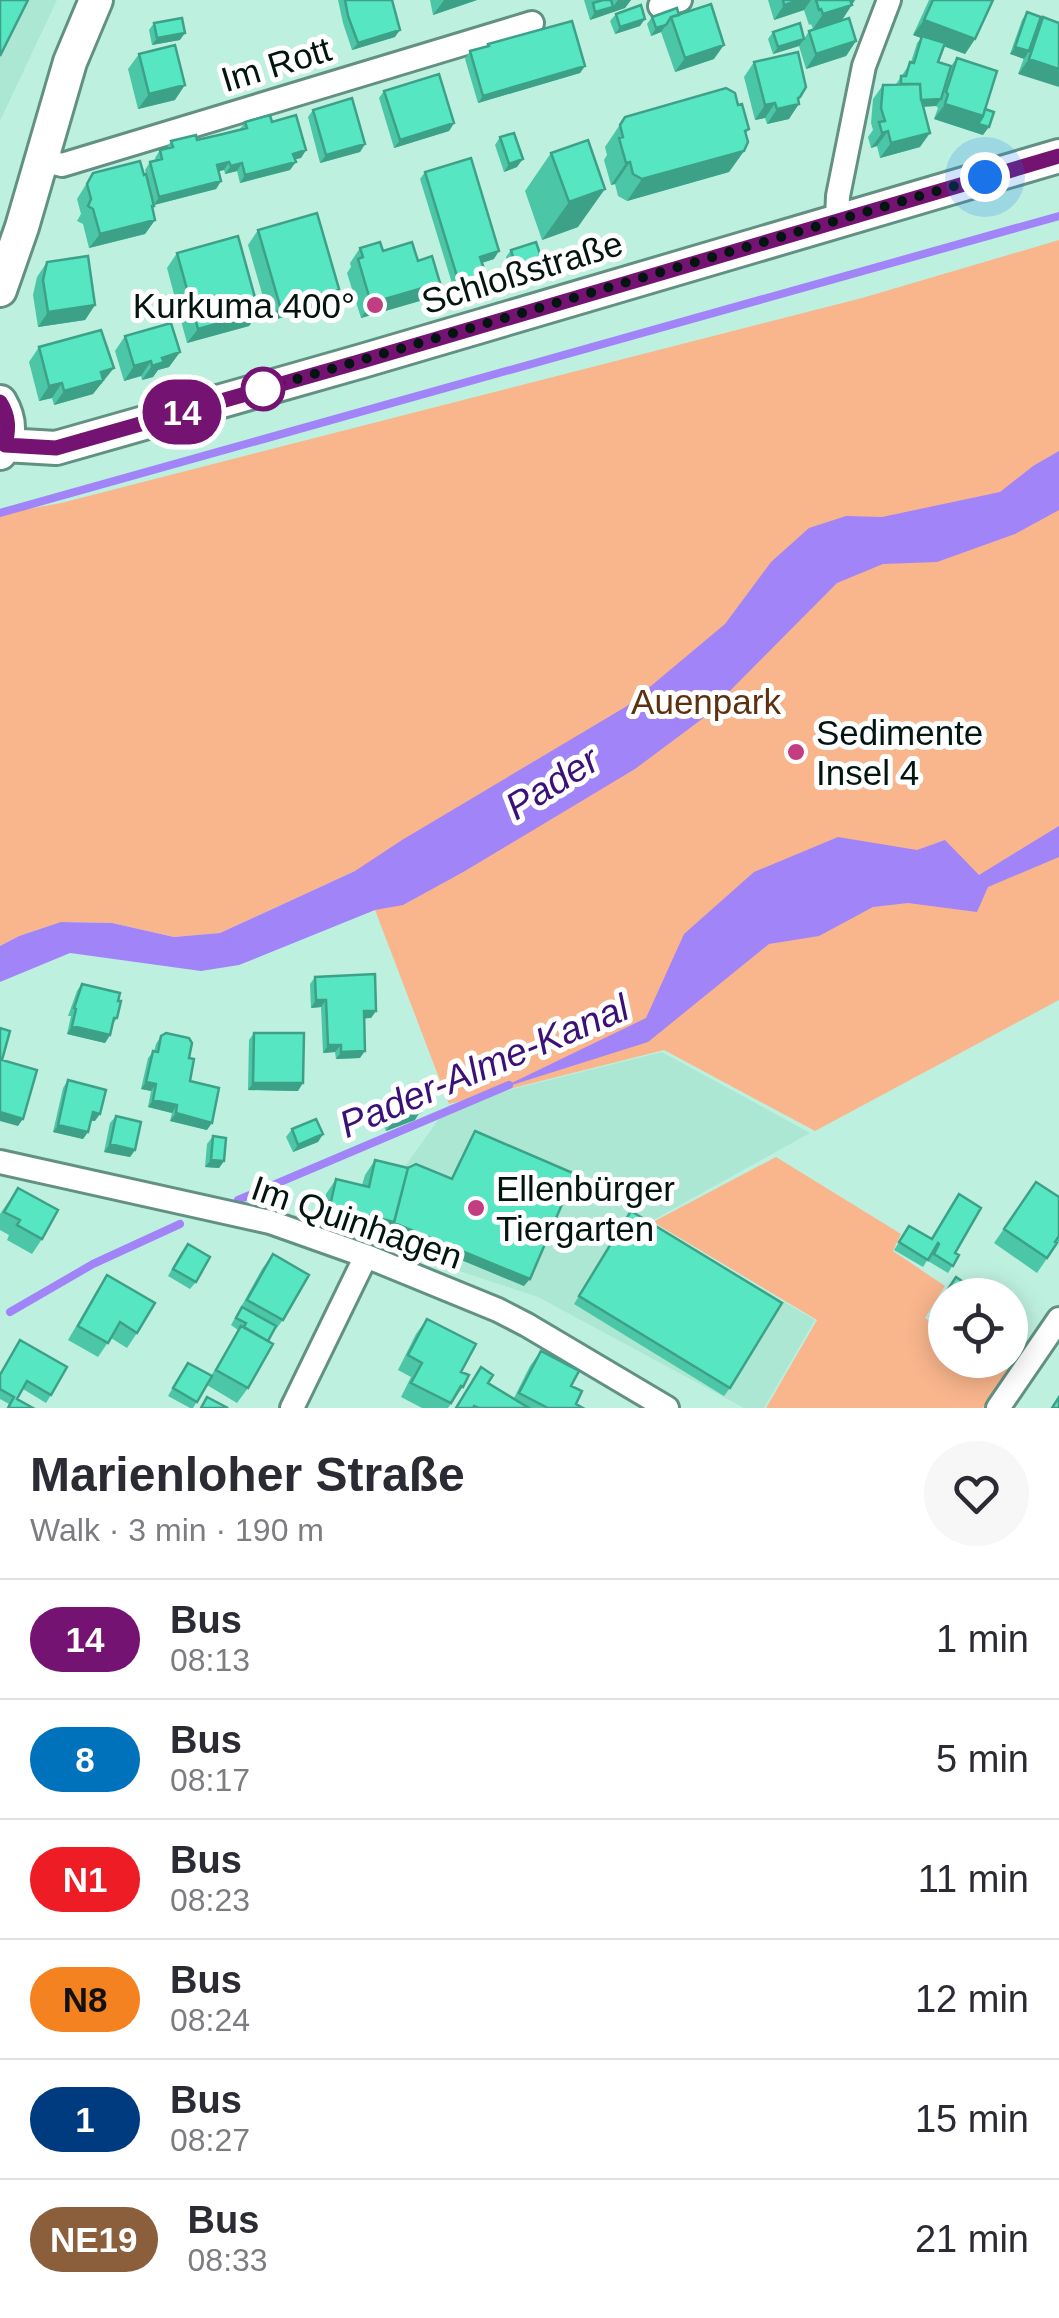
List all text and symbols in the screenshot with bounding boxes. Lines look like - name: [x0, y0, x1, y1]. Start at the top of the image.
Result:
- street label: Im Rott: [216, 29, 336, 99]
- your location: [960, 152, 1010, 202]
- street label: Schloßstraße: [417, 223, 627, 321]
- place label: Kurkuma 400°: [133, 286, 355, 325]
- marker: Kurkuma 400°: [364, 294, 386, 316]
- unlabelled marker: [242, 368, 284, 410]
- line badge: 14: [137, 380, 227, 444]
- text: 14: [163, 393, 201, 432]
- park label: Auenpark: [631, 682, 781, 721]
- place label: Sedimente Insel 4: [816, 713, 983, 792]
- water label: Pader: [498, 738, 607, 828]
- marker: Sedimente Insel 4: [785, 741, 807, 763]
- water label: Pader-Alme-Kanal: [333, 986, 636, 1146]
- street label: Im Quinhagen: [247, 1168, 467, 1276]
- place label: Ellenbürger Tiergarten: [496, 1169, 675, 1248]
- marker: Ellenbürger Tiergarten: [465, 1197, 487, 1219]
- map controls: [928, 1278, 1028, 1378]
- button: locate: [928, 1278, 1028, 1378]
- button: heart: [924, 1441, 1029, 1546]
- text: Marienloher Straße: [30, 1448, 465, 1501]
- text: Walk · 3 min · 190 m: [30, 1512, 324, 1548]
- text: Bus: [170, 1599, 242, 1641]
- text: 1 min: [936, 1618, 1029, 1660]
- text: 14: [66, 1620, 104, 1659]
- text: 08:13: [170, 1642, 250, 1678]
- text: Bus: [170, 1719, 242, 1761]
- text: 5 min: [936, 1738, 1029, 1780]
- text: 8: [75, 1740, 95, 1779]
- text: 08:17: [170, 1762, 250, 1798]
- text: Bus: [170, 1839, 242, 1881]
- text: 11 min: [918, 1858, 1029, 1900]
- text: N1: [63, 1860, 107, 1899]
- text: 08:23: [170, 1882, 250, 1918]
- text: Bus: [170, 1959, 242, 2001]
- text: 12 min: [915, 1978, 1029, 2020]
- text: N8: [63, 1980, 107, 2019]
- text: 08:24: [170, 2002, 250, 2038]
- text: Bus: [170, 2079, 242, 2121]
- text: 15 min: [915, 2098, 1029, 2140]
- text: 1: [75, 2100, 95, 2139]
- text: 08:27: [170, 2122, 250, 2158]
- text: Bus: [188, 2199, 259, 2241]
- text: 21 min: [915, 2218, 1029, 2260]
- text: NE19: [50, 2220, 138, 2259]
- text: 08:33: [188, 2242, 268, 2278]

